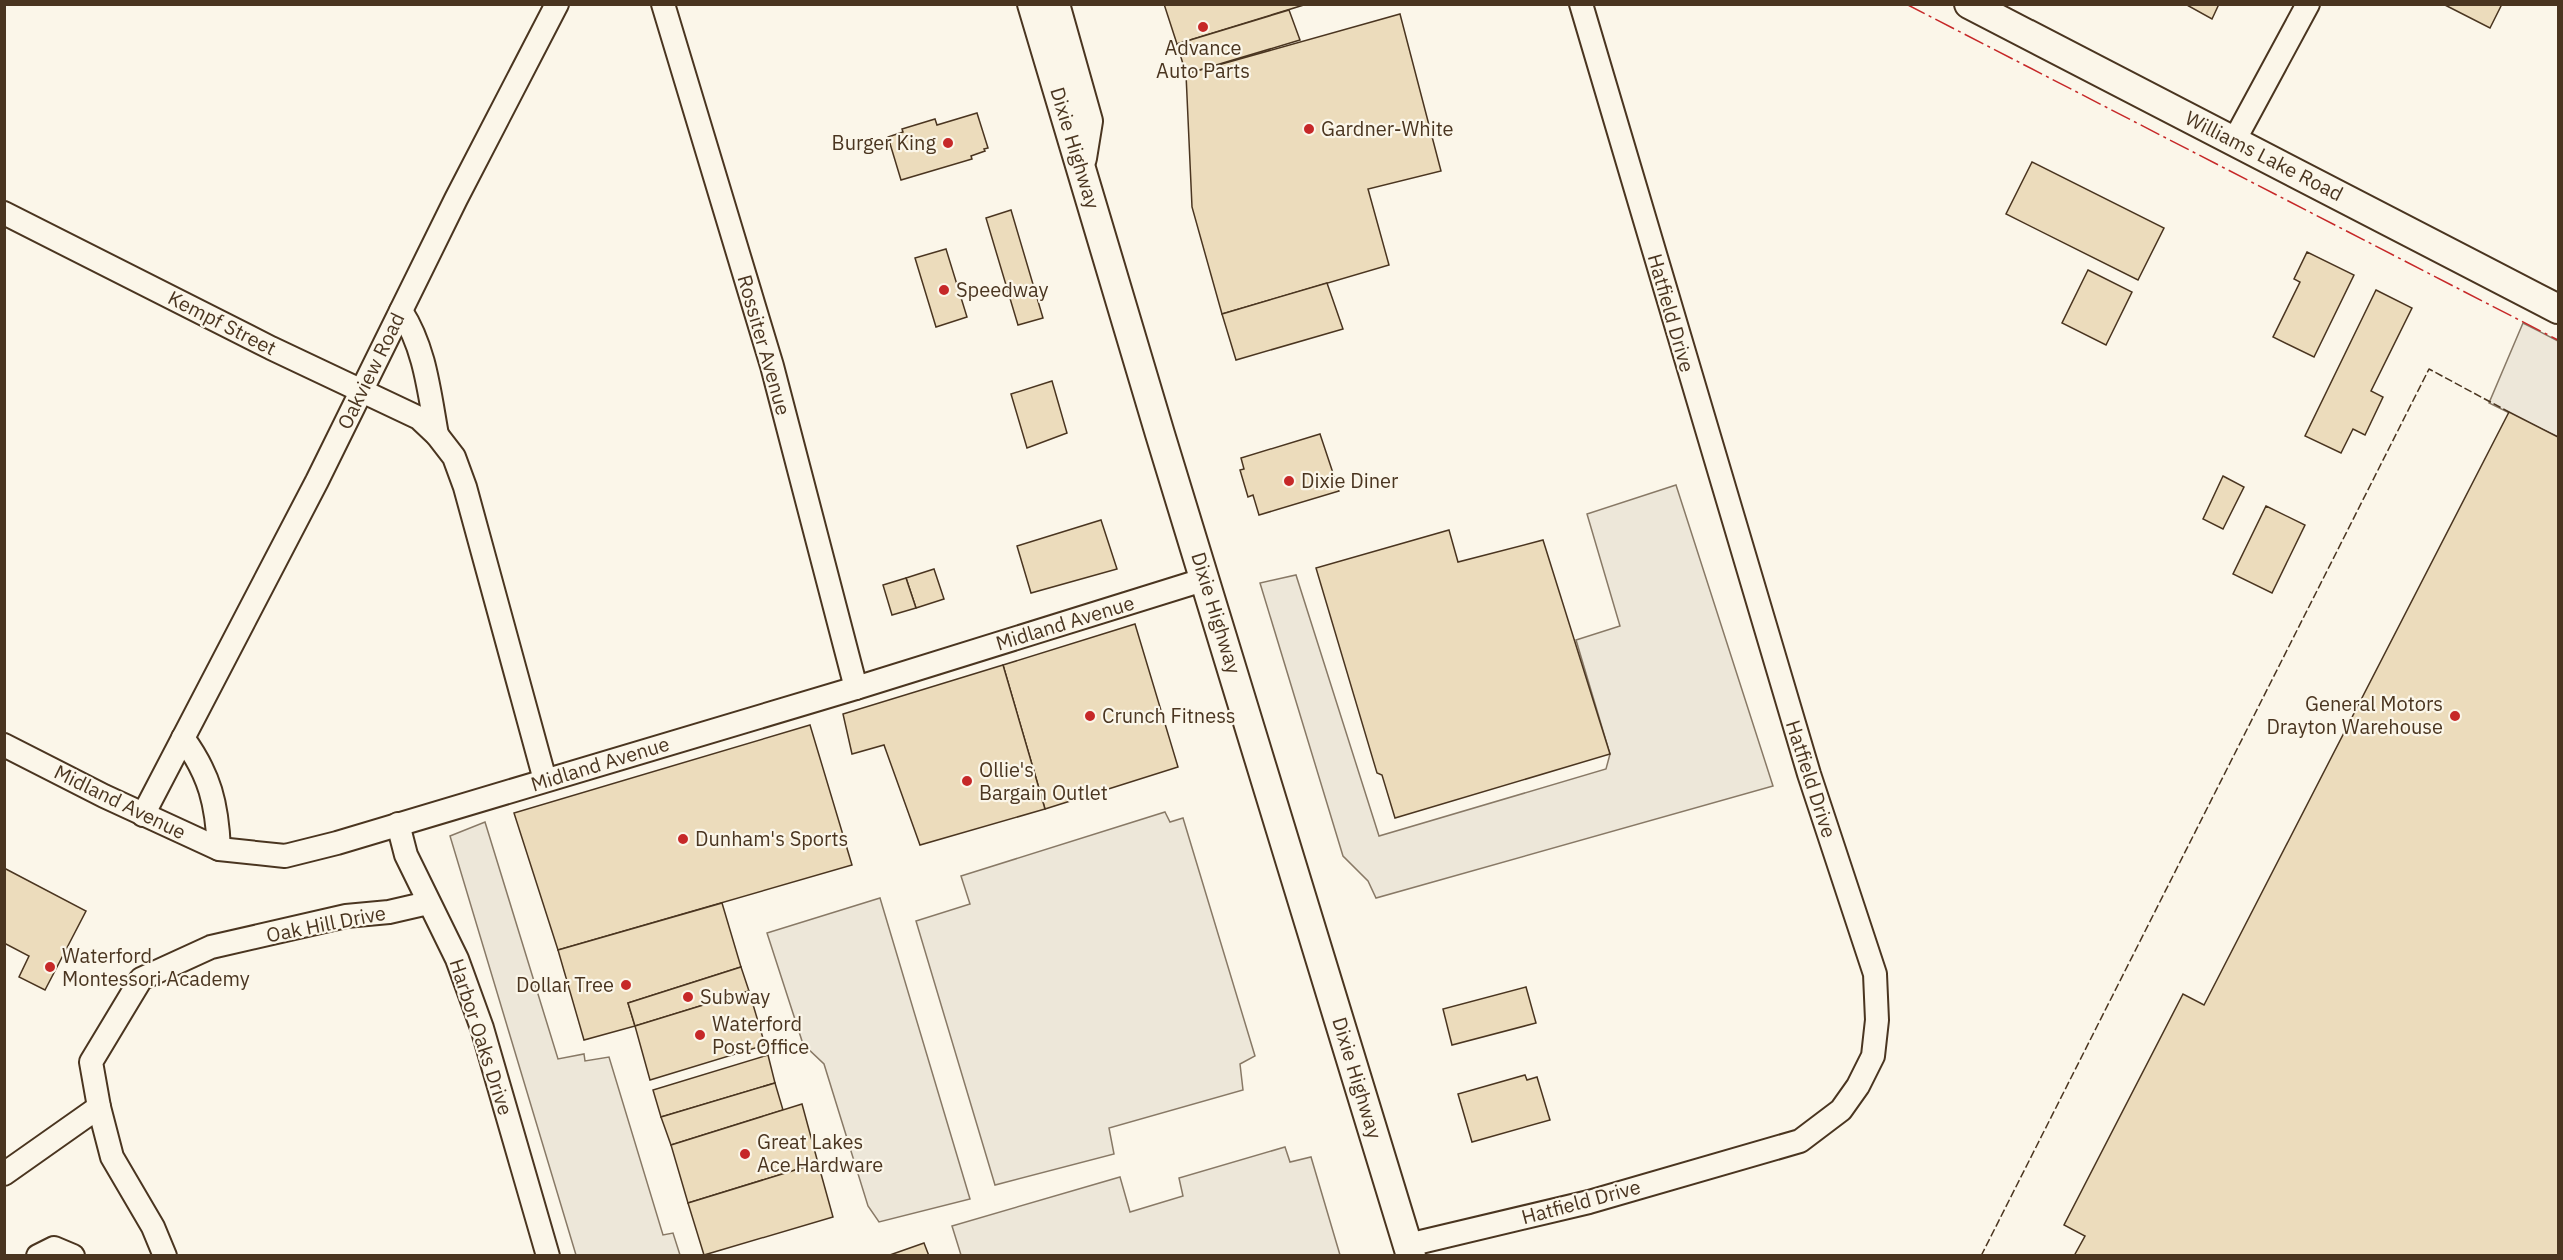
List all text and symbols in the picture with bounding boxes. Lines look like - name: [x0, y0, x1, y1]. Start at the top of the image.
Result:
- marker: Advance Auto Parts: [1196, 20, 1210, 34]
- place label: Advance Auto Parts: [1156, 34, 1250, 84]
- street label: Dixie Highway: [1044, 84, 1107, 212]
- street label: Williams Lake Road: [2181, 104, 2348, 207]
- place label: Gardner-White: [1321, 115, 1454, 142]
- marker: Gardner-White: [1302, 122, 1316, 136]
- place label: Burger King: [832, 129, 936, 156]
- marker: Burger King: [941, 136, 955, 150]
- street label: Hatfield Drive: [1642, 250, 1701, 375]
- street label: Rossiter Avenue: [732, 272, 797, 418]
- place label: Speedway: [956, 276, 1049, 303]
- marker: Speedway: [937, 283, 951, 297]
- street label: Kempf Street: [163, 284, 281, 361]
- street label: Oakview Road: [331, 308, 410, 434]
- place label: Dixie Diner: [1301, 467, 1398, 494]
- marker: Dixie Diner: [1282, 474, 1296, 488]
- street label: Dixie Highway: [1185, 549, 1248, 677]
- street label: Midland Avenue: [992, 589, 1137, 656]
- place label: General Motors Drayton Warehouse: [2266, 690, 2443, 740]
- place label: Crunch Fitness: [1102, 702, 1236, 729]
- marker: Crunch Fitness: [1083, 709, 1097, 723]
- marker: General Motors Drayton Warehouse: [2448, 709, 2462, 723]
- street label: Hatfield Drive: [1780, 717, 1843, 841]
- street label: Midland Avenue: [527, 730, 672, 797]
- place label: Ollie's Bargain Outlet: [979, 756, 1108, 806]
- street label: Midland Avenue: [50, 758, 191, 845]
- marker: Ollie's Bargain Outlet: [960, 774, 974, 788]
- place label: Dunham's Sports: [695, 825, 848, 852]
- marker: Dunham's Sports: [676, 832, 690, 846]
- street label: Oak Hill Drive: [264, 899, 388, 948]
- place label: Waterford Montessori Academy: [62, 942, 250, 992]
- street label: Harbor Oaks Drive: [443, 955, 520, 1119]
- marker: Waterford Montessori Academy: [43, 960, 57, 974]
- place label: Dollar Tree: [516, 971, 614, 998]
- marker: Dollar Tree: [619, 978, 633, 992]
- place label: Subway: [700, 983, 770, 1010]
- marker: Subway: [681, 990, 695, 1004]
- place label: Waterford Post Office: [712, 1010, 809, 1060]
- street label: Dixie Highway: [1326, 1014, 1389, 1142]
- marker: Waterford Post Office: [693, 1028, 707, 1042]
- place label: Great Lakes Ace Hardware: [757, 1128, 883, 1178]
- marker: Great Lakes Ace Hardware: [738, 1147, 752, 1161]
- street label: Hatfield Drive: [1518, 1173, 1643, 1230]

